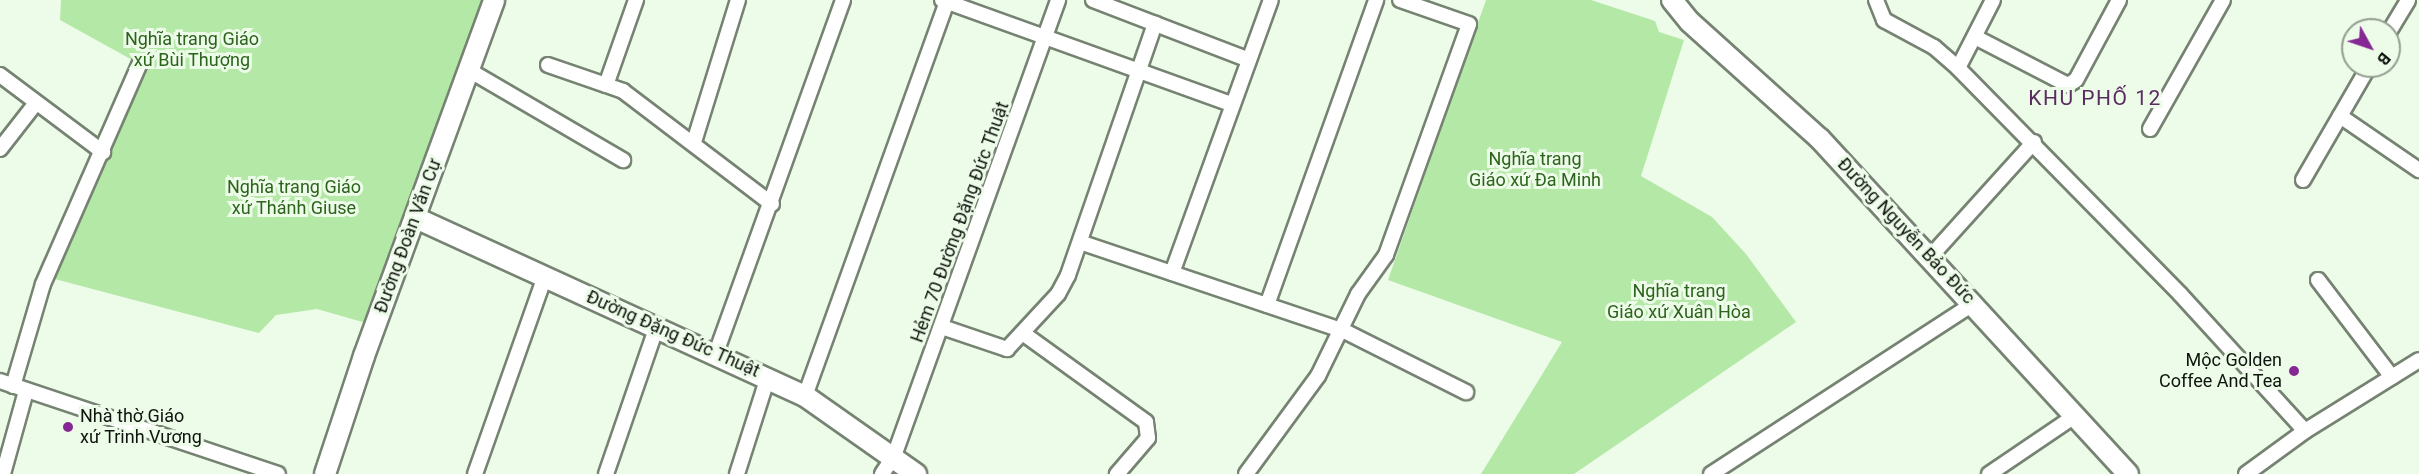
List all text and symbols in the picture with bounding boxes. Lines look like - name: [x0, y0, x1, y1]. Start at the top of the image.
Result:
- north arrow: [2341, 18, 2401, 78]
- park label: Nghĩa trang Giáo xứ Bùi Thượng: [125, 29, 259, 72]
- text: B: [2373, 49, 2394, 69]
- district label: KHU PHỐ 12: [2028, 85, 2162, 111]
- street label: Hẻm 70 Đường Đặng Đức Thuật: [906, 98, 1014, 346]
- park label: Nghĩa trang Giáo xứ Đa Minh: [1469, 149, 1601, 192]
- street label: Đường Nguyễn Bảo Đức: [1833, 154, 1979, 308]
- street label: Đường Đoàn Văn Cự: [370, 156, 446, 316]
- park label: Nghĩa trang Giáo xứ Thánh Giuse: [227, 177, 361, 219]
- park label: Nghĩa trang Giáo xứ Xuân Hòa: [1607, 281, 1751, 324]
- street label: Đường Đặng Đức Thuật: [583, 286, 763, 382]
- place label: Mộc Golden Coffee And Tea: [2159, 350, 2282, 392]
- marker: Mộc Golden Coffee And Tea: [2287, 364, 2301, 378]
- place label: Nhà thờ Giáo xứ Trinh Vương: [80, 406, 202, 448]
- marker: Nhà thờ Giáo xứ Trinh Vương: [61, 420, 75, 434]

